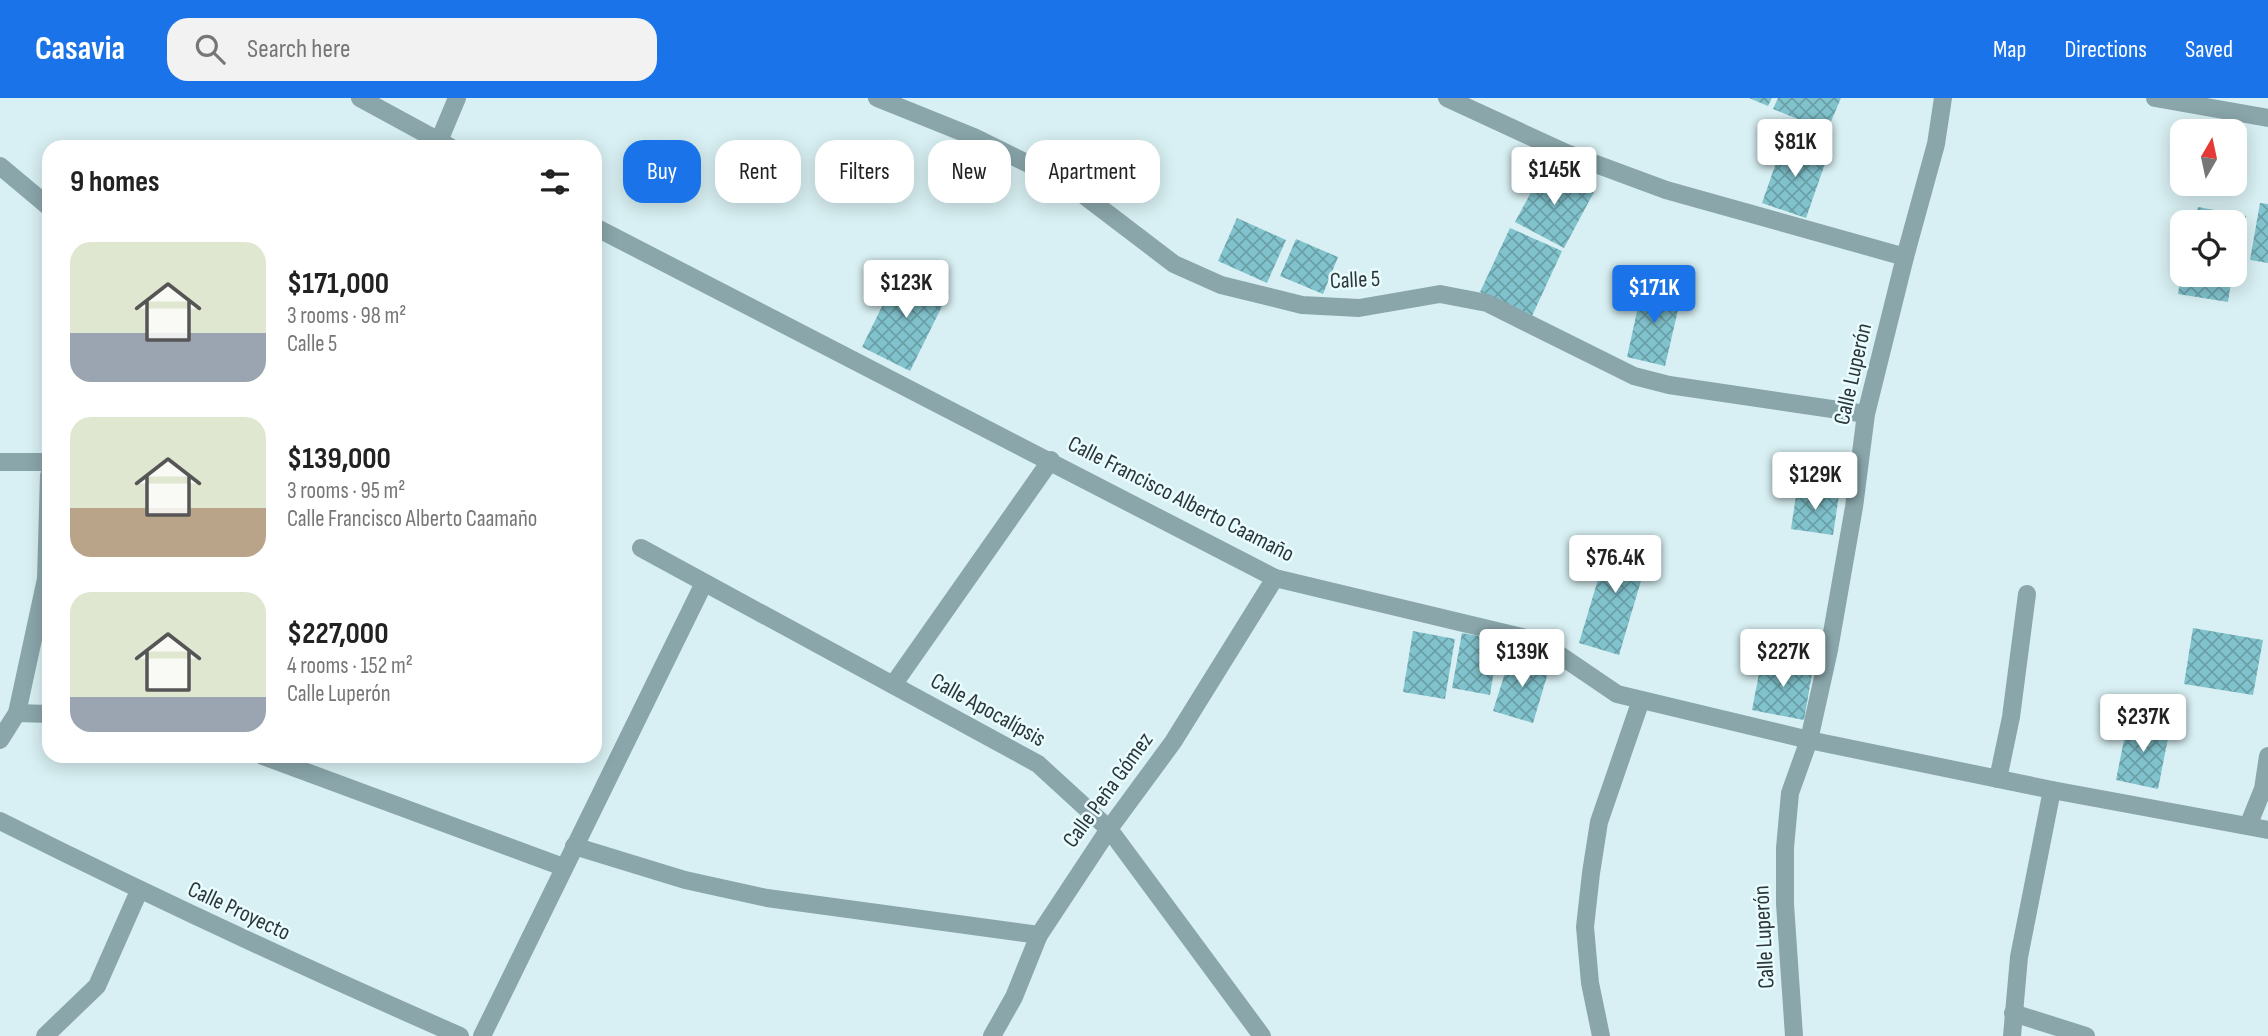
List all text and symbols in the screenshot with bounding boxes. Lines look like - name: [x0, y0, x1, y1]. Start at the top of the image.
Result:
- search box: [167, 18, 657, 81]
- text: Casavia: [35, 29, 125, 69]
- icon: search: [191, 30, 229, 68]
- text: Search here: [247, 34, 350, 65]
- text: Map: [1993, 35, 2026, 64]
- text: Directions: [2064, 35, 2147, 64]
- text: Saved: [2185, 35, 2233, 64]
- north arrow: [2170, 119, 2247, 196]
- map controls: [2170, 119, 2247, 287]
- pin: $81K: [1754, 120, 1836, 179]
- text: $81K: [1773, 128, 1817, 156]
- chip: Buy: [623, 140, 701, 203]
- chip: Rent: [715, 140, 801, 203]
- chip: Filters: [815, 140, 914, 203]
- chip: New: [928, 140, 1011, 203]
- chip: Apartment: [1025, 140, 1160, 203]
- pin: $145K: [1505, 148, 1603, 207]
- text: $145K: [1527, 156, 1581, 184]
- icon: filters: [536, 163, 574, 201]
- text: 9 homes: [70, 164, 160, 200]
- button: locate: [2170, 210, 2247, 287]
- pin: $123K: [857, 260, 955, 320]
- street label: Calle 5: [1329, 265, 1381, 295]
- text: $171,000: [287, 266, 389, 302]
- pin: $171K: [1605, 266, 1703, 325]
- text: $123K: [880, 269, 932, 297]
- icon: home: [126, 270, 210, 354]
- text: $171K: [1628, 274, 1680, 302]
- text: 3 rooms · 98 m²: [287, 302, 406, 330]
- street label: Calle Luperón: [1828, 320, 1878, 428]
- text: Calle 5: [287, 330, 337, 358]
- street label: Calle Francisco Alberto Caamaño: [1063, 430, 1299, 568]
- text: $139,000: [287, 441, 391, 477]
- icon: home: [126, 445, 210, 529]
- pin: $129K: [1766, 452, 1864, 512]
- text: $129K: [1788, 461, 1842, 489]
- text: 3 rooms · 95 m²: [287, 477, 406, 505]
- text: Calle Francisco Alberto Caamaño: [287, 505, 537, 533]
- pin: $76.4K: [1558, 536, 1672, 595]
- text: $76.4K: [1585, 544, 1645, 572]
- text: $227,000: [287, 616, 388, 652]
- icon: home: [126, 620, 210, 704]
- pin: $139K: [1473, 630, 1571, 689]
- pin: $227K: [1734, 630, 1832, 689]
- text: $139K: [1495, 638, 1549, 666]
- text: $227K: [1756, 638, 1810, 666]
- text: 4 rooms · 152 m²: [287, 652, 413, 680]
- street label: Calle Apocalípsis: [926, 667, 1050, 753]
- text: Calle Luperón: [287, 680, 391, 708]
- pin: $237K: [2094, 694, 2192, 754]
- text: $237K: [2116, 703, 2170, 731]
- street label: Calle Peña Gómez: [1057, 727, 1159, 853]
- street label: Calle Proyecto: [183, 875, 295, 947]
- street label: Calle Luperón: [1747, 885, 1781, 989]

